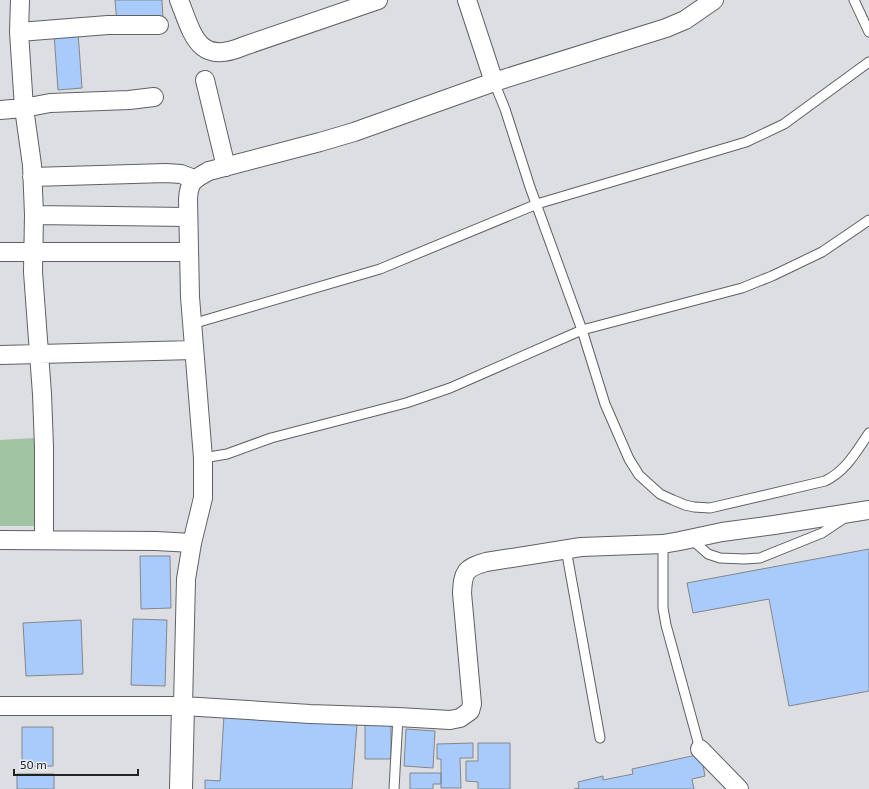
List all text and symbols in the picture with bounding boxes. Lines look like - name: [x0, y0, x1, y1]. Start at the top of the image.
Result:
- scale bar: [14, 751, 138, 777]
- text: 50 m: [20, 757, 47, 771]

